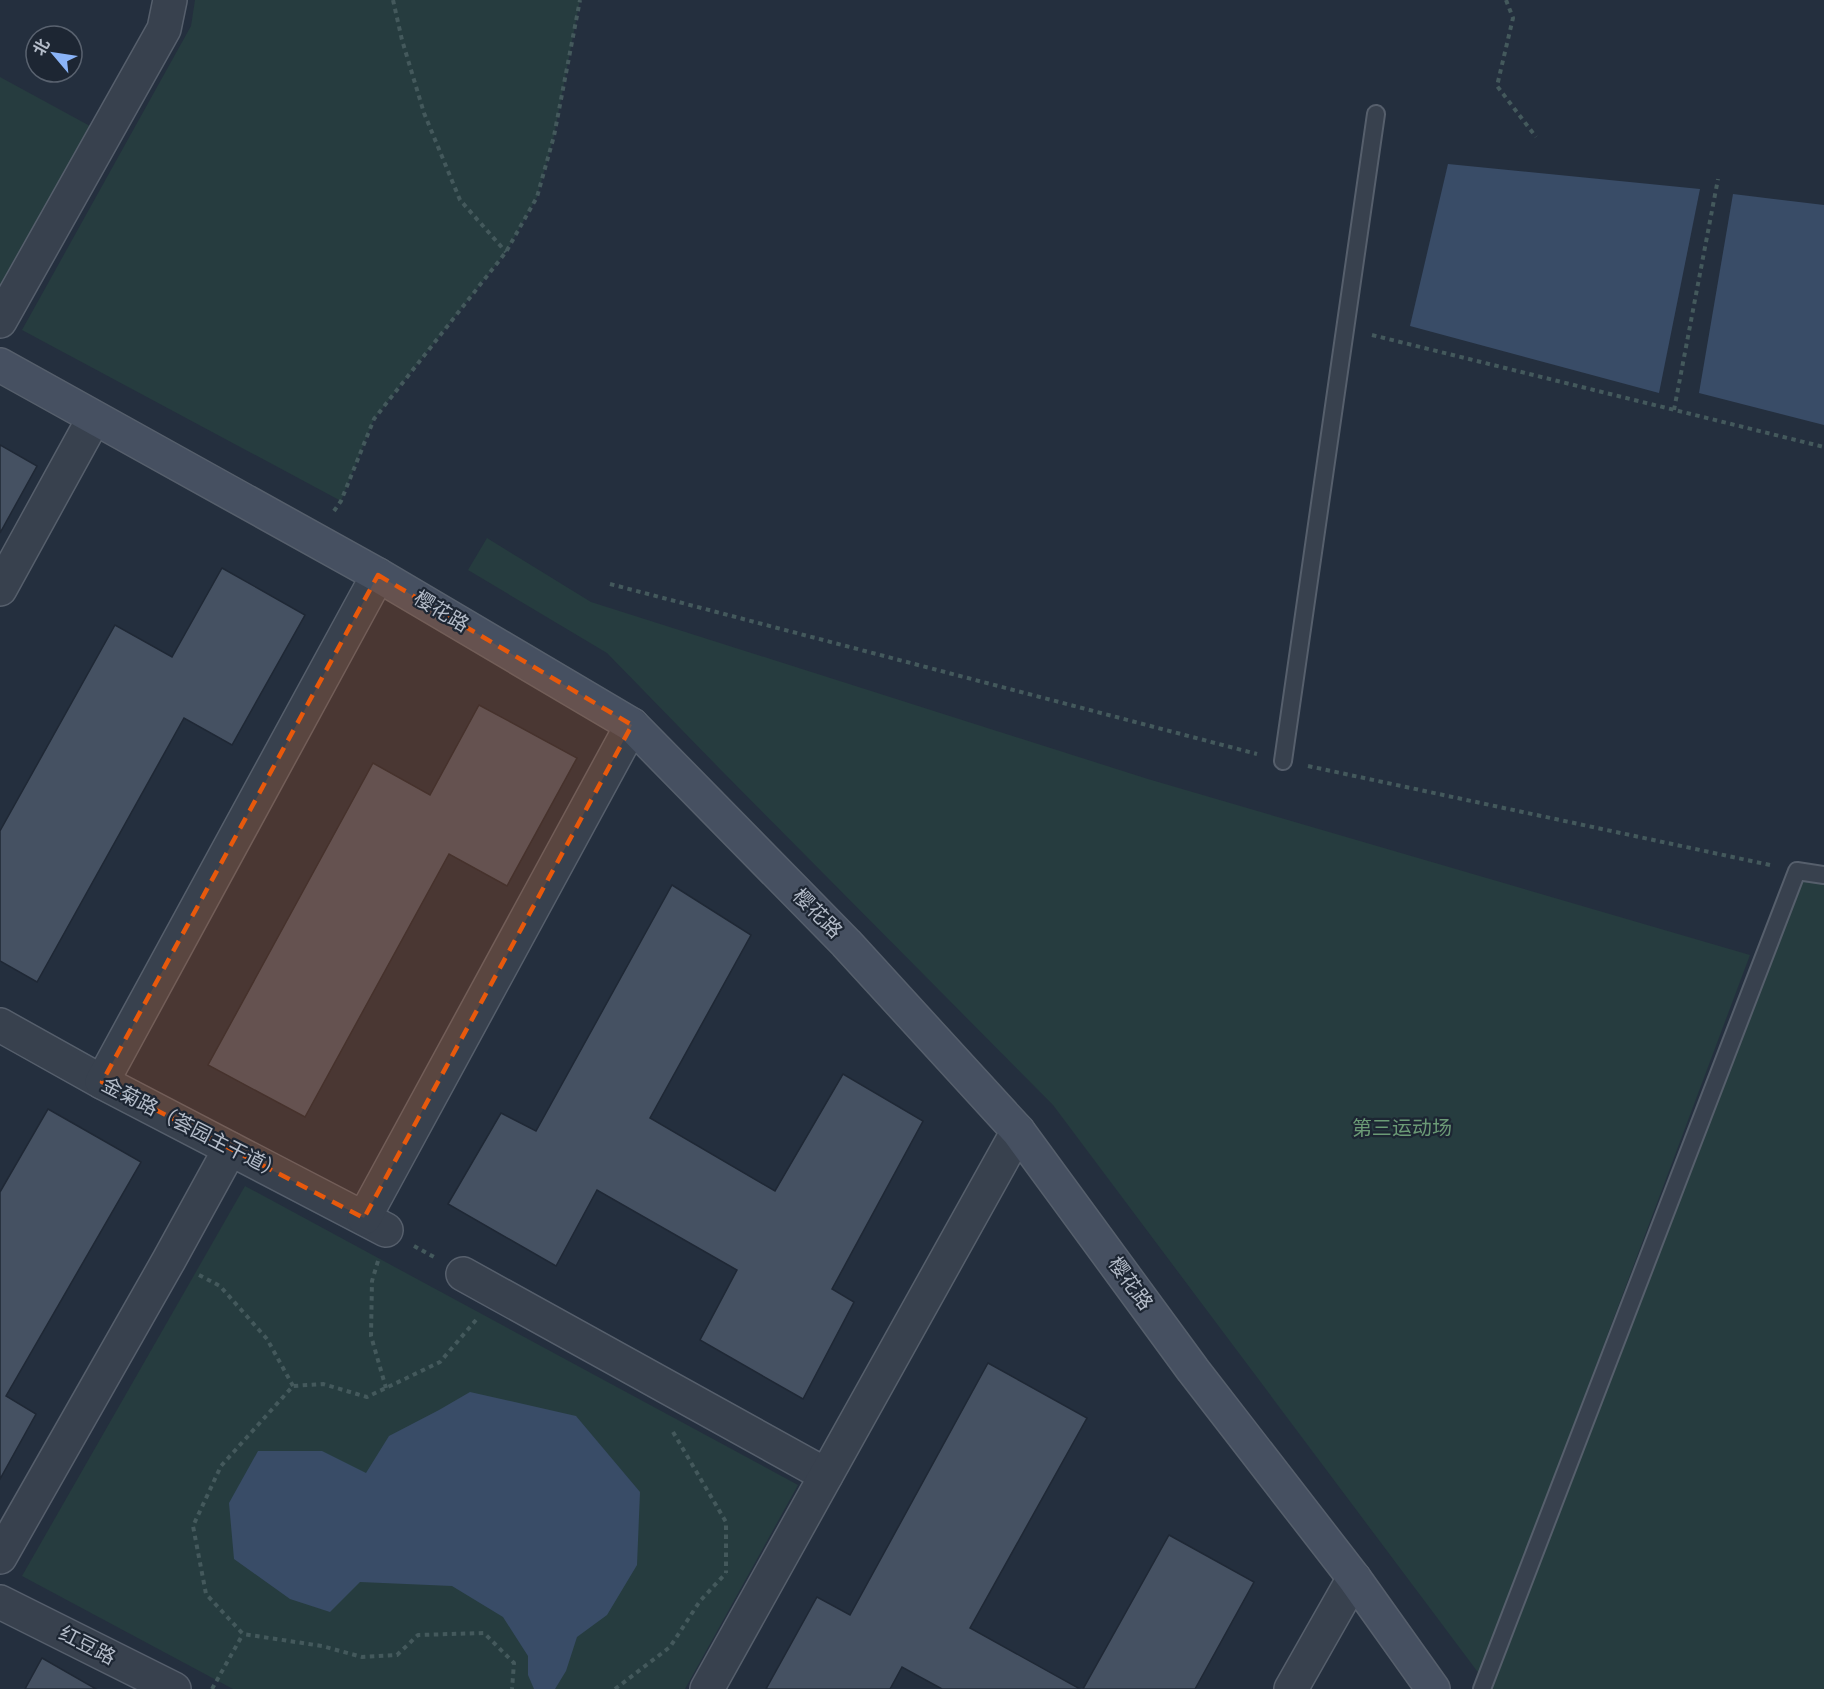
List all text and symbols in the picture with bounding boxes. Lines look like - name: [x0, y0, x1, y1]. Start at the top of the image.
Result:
- north arrow: [24, 24, 84, 84]
- text: 北: [30, 36, 54, 59]
- street label: 樱花路: [409, 586, 473, 638]
- street label: 樱花路: [787, 884, 847, 944]
- street label: 金菊路（荟园主干道）: [97, 1073, 287, 1185]
- park label: 第三运动场: [1352, 1117, 1452, 1141]
- street label: 樱花路: [1103, 1253, 1157, 1315]
- street label: 红豆路: [55, 1622, 119, 1670]

